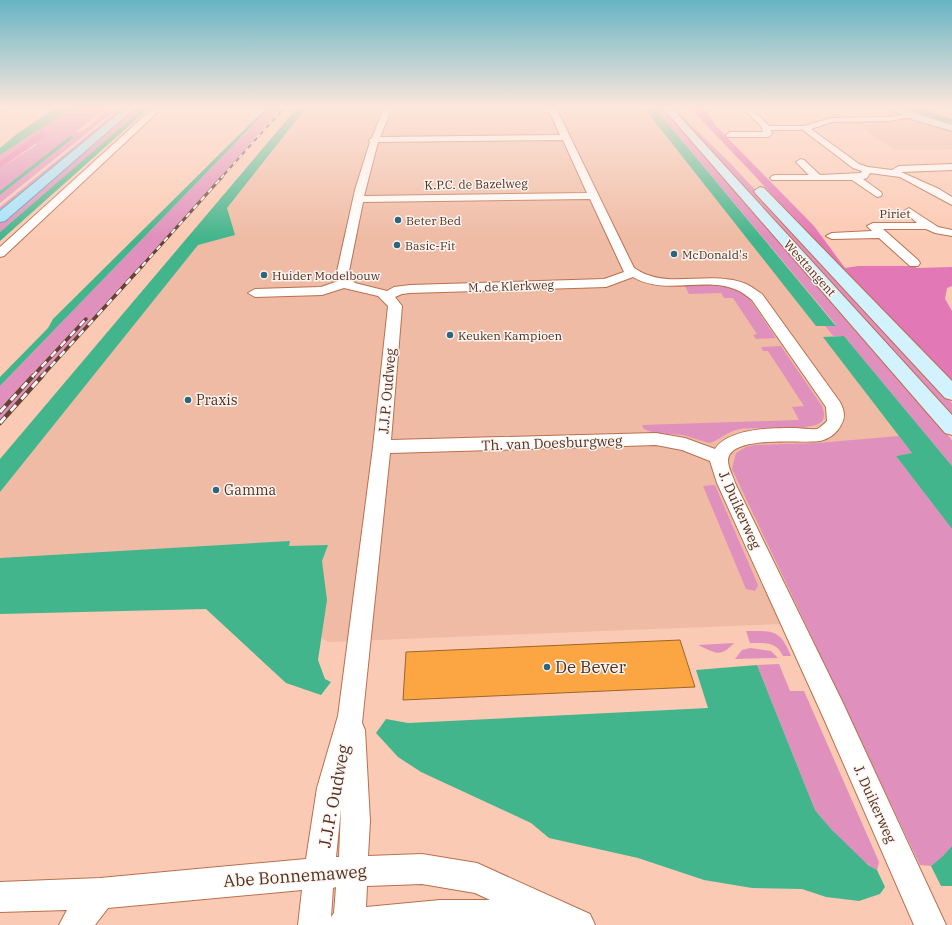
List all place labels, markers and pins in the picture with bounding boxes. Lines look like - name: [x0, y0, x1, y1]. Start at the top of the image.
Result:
- place label: Beter Bed: [406, 213, 461, 228]
- marker: Beter Bed: [393, 215, 403, 225]
- place label: Basic-Fit: [405, 238, 455, 253]
- marker: Basic-Fit: [392, 240, 402, 250]
- place label: McDonald's: [682, 247, 748, 262]
- marker: McDonald's: [669, 249, 679, 259]
- place label: Huider Modelbouw: [272, 268, 381, 283]
- marker: Huider Modelbouw: [259, 270, 269, 280]
- place label: Keuken Kampioen: [458, 328, 563, 343]
- marker: Keuken Kampioen: [445, 330, 455, 340]
- place label: Praxis: [196, 391, 238, 409]
- marker: Praxis: [183, 395, 193, 405]
- place label: Gamma: [224, 481, 277, 499]
- marker: Gamma: [211, 485, 221, 495]
- place label: De Bever: [555, 656, 627, 678]
- marker: De Bever: [542, 662, 552, 672]

